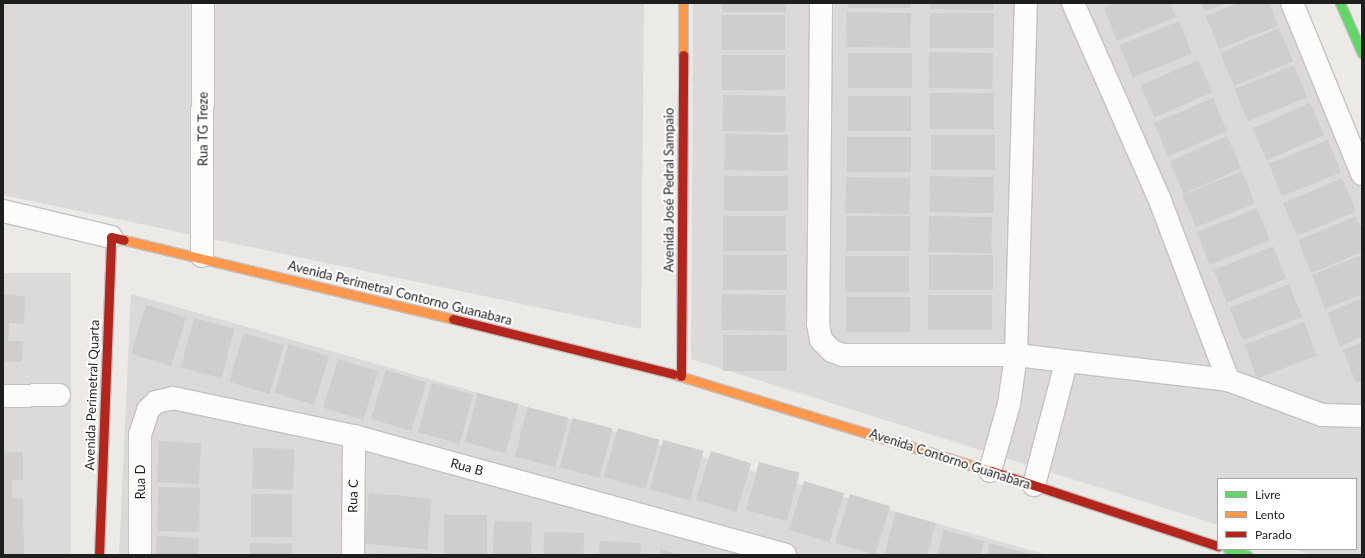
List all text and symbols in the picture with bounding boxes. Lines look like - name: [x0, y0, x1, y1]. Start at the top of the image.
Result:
- street label: Rua TG Treze: [195, 91, 211, 167]
- street label: Avenida José Pedral Sampaio: [661, 107, 677, 273]
- street label: Avenida Perimetral Contorno Guanabara: [286, 258, 514, 328]
- street label: Avenida Perimetral Quarta: [82, 319, 102, 471]
- street label: Avenida Contorno Guanabara: [867, 426, 1033, 492]
- street label: Rua B: [449, 455, 485, 479]
- street label: Rua D: [132, 465, 148, 499]
- legend: [1217, 478, 1357, 550]
- street label: Rua C: [345, 479, 361, 513]
- text: Livre: [1255, 487, 1281, 502]
- text: Lento: [1255, 507, 1285, 522]
- text: Parado: [1255, 527, 1292, 542]

